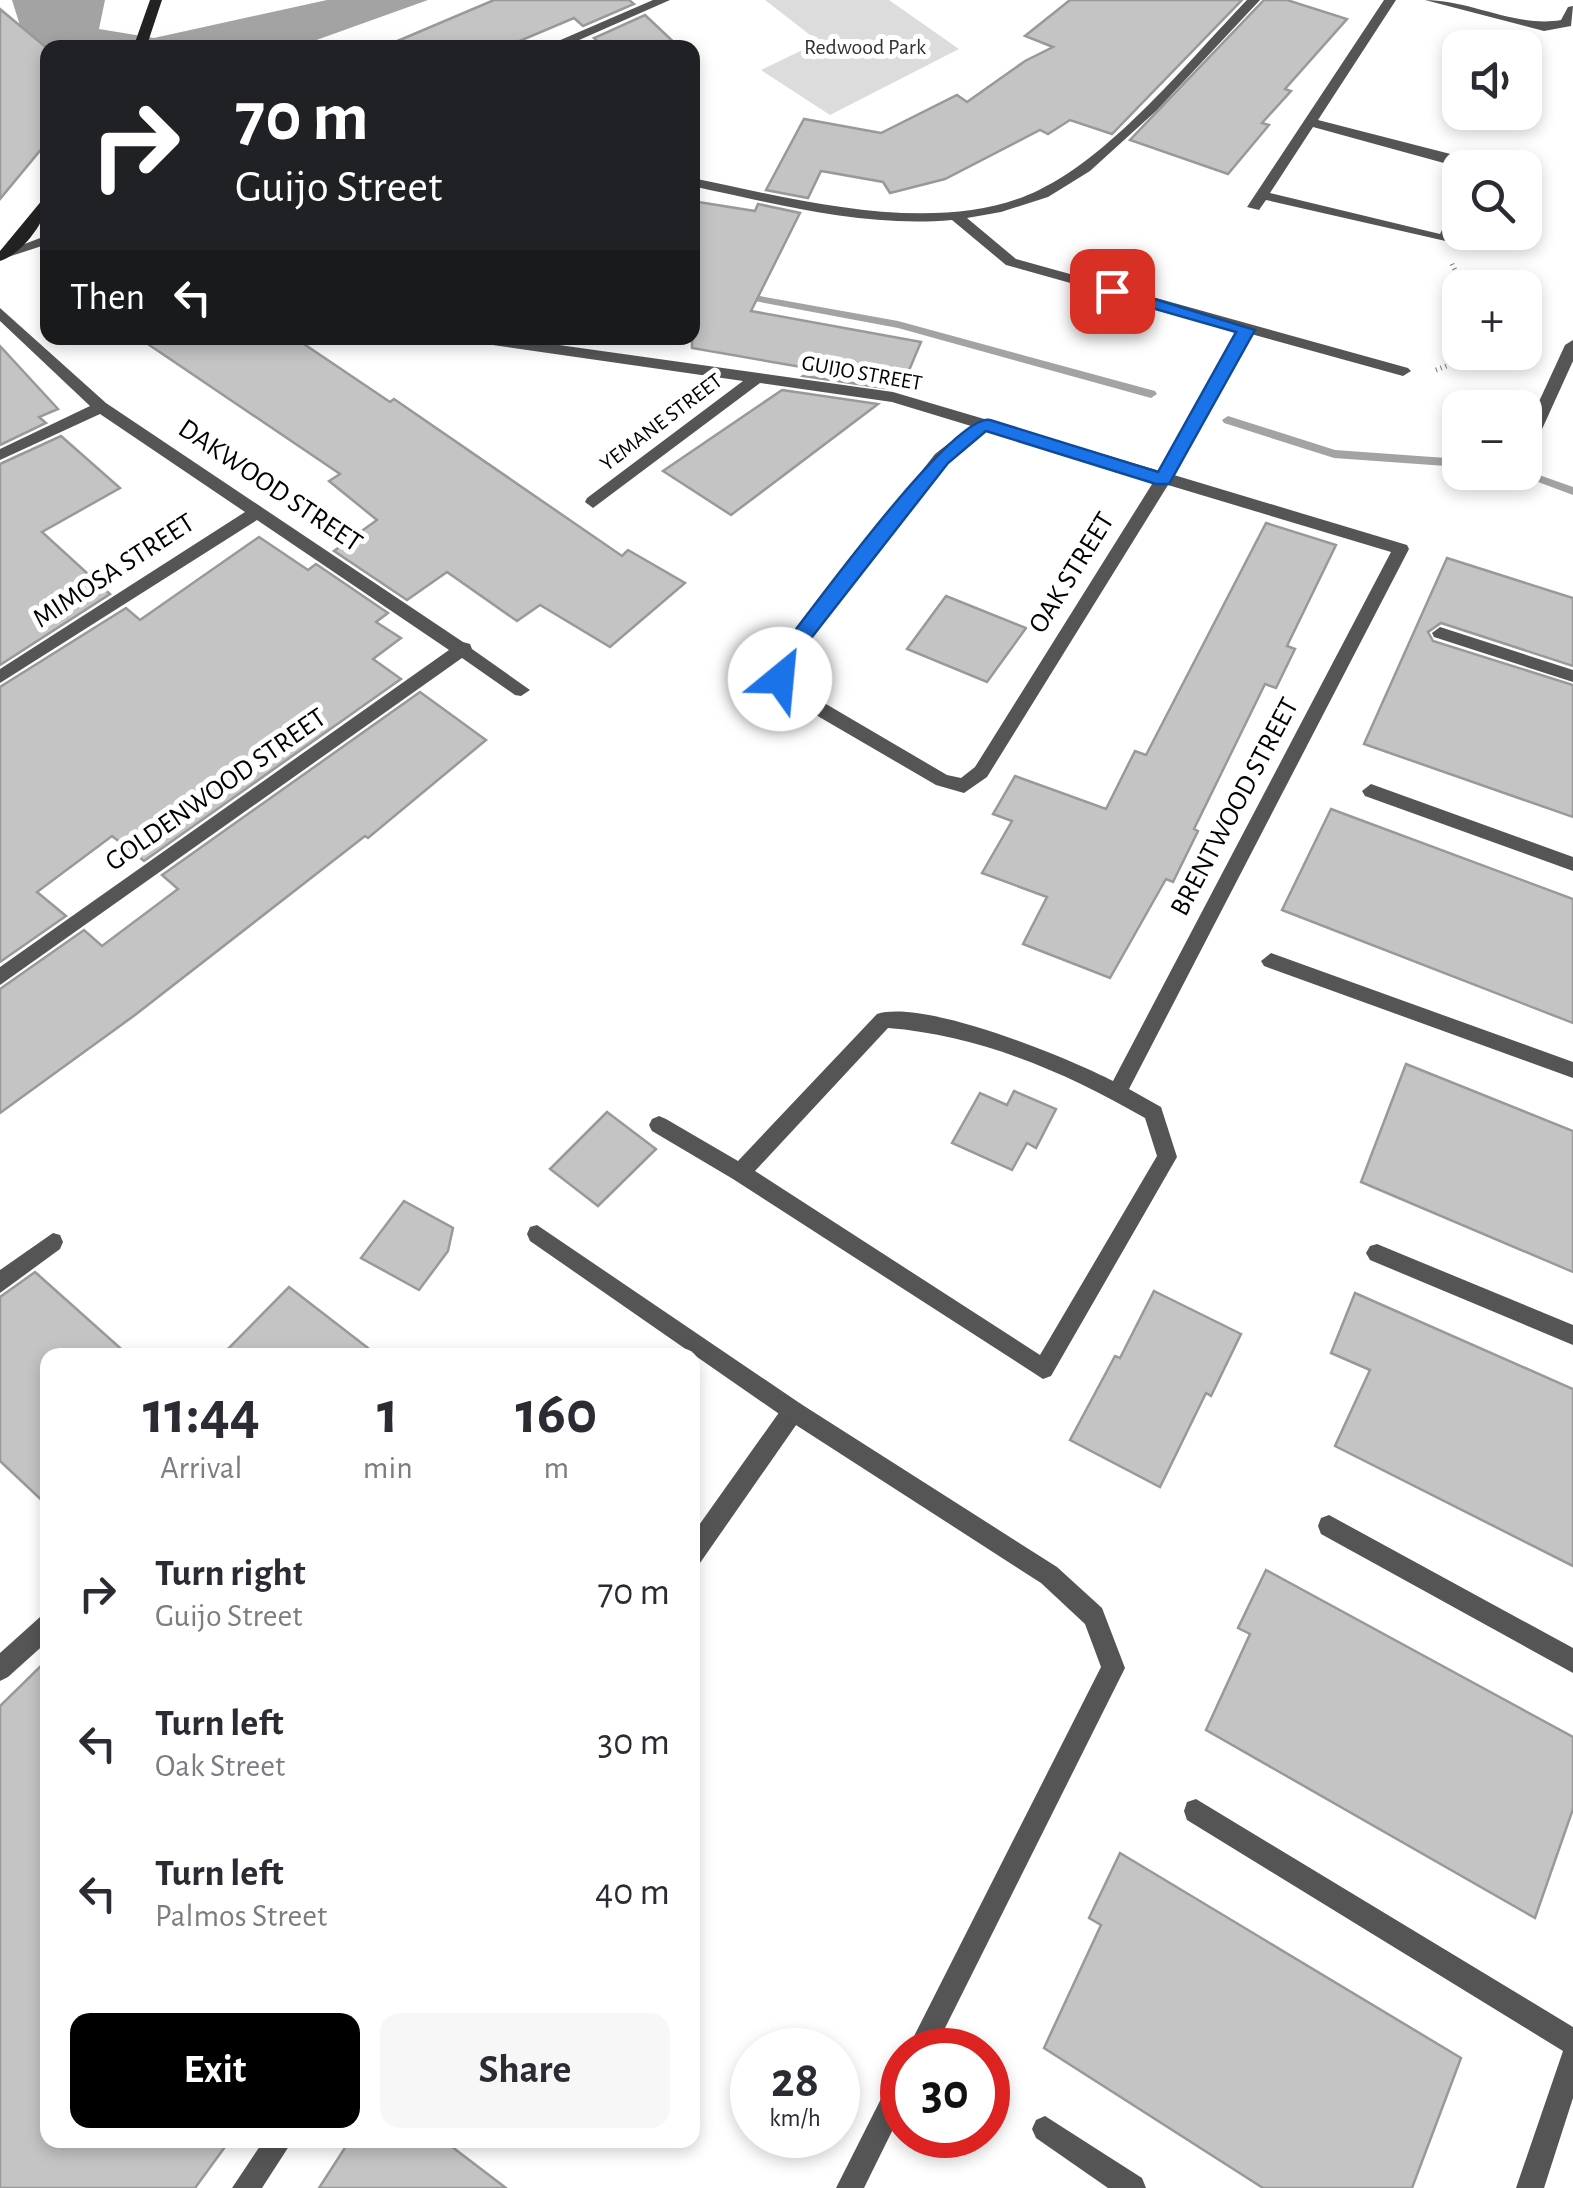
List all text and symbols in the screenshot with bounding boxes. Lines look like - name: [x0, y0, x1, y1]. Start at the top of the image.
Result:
- map controls: [1442, 30, 1542, 490]
- button: sound: [1442, 30, 1542, 130]
- park label: Redwood Park: [804, 36, 926, 58]
- icon: right: [70, 80, 200, 210]
- text: 70 m: [235, 83, 369, 153]
- button: search: [1442, 150, 1542, 250]
- text: Guijo Street: [235, 165, 442, 210]
- pin: [1070, 249, 1155, 334]
- icon: arrive: [1085, 264, 1140, 319]
- icon: left: [165, 270, 220, 325]
- button: +: [1442, 270, 1542, 370]
- text: Then: [70, 279, 145, 317]
- street label: GUIJO STREET: [800, 352, 924, 394]
- street label: YEMANE STREET: [596, 369, 726, 475]
- button: −: [1442, 390, 1542, 490]
- street label: DAKWOOD STREET: [173, 414, 367, 558]
- street label: MIMOSA STREET: [28, 508, 200, 633]
- street label: OAK STREET: [1024, 508, 1120, 638]
- position arrow: [728, 627, 832, 731]
- street label: BRENTWOOD STREET: [1166, 693, 1304, 920]
- street label: GOLDENWOOD STREET: [101, 703, 332, 877]
- text: 11:44: [143, 1384, 260, 1444]
- text: 1: [377, 1384, 399, 1444]
- text: 160: [515, 1384, 597, 1444]
- text: Arrival: [160, 1452, 243, 1484]
- text: min: [363, 1452, 413, 1484]
- text: m: [543, 1452, 569, 1484]
- text: Turn right: [155, 1555, 305, 1593]
- icon: right: [70, 1566, 125, 1621]
- text: 70 m: [597, 1574, 670, 1612]
- text: Guijo Street: [155, 1600, 302, 1632]
- text: Turn left: [155, 1705, 283, 1743]
- icon: left: [70, 1716, 125, 1771]
- text: 30 m: [598, 1724, 670, 1762]
- text: Oak Street: [155, 1750, 285, 1782]
- text: Turn left: [155, 1855, 283, 1893]
- icon: left: [70, 1866, 125, 1921]
- text: 40 m: [595, 1874, 670, 1912]
- text: Palmos Street: [155, 1900, 327, 1932]
- button: Exit: [70, 2013, 360, 2128]
- button: Share: [380, 2013, 670, 2128]
- speed limit sign: 30: [880, 2028, 1010, 2158]
- text: 28: [771, 2056, 819, 2106]
- text: km/h: [769, 2106, 821, 2131]

